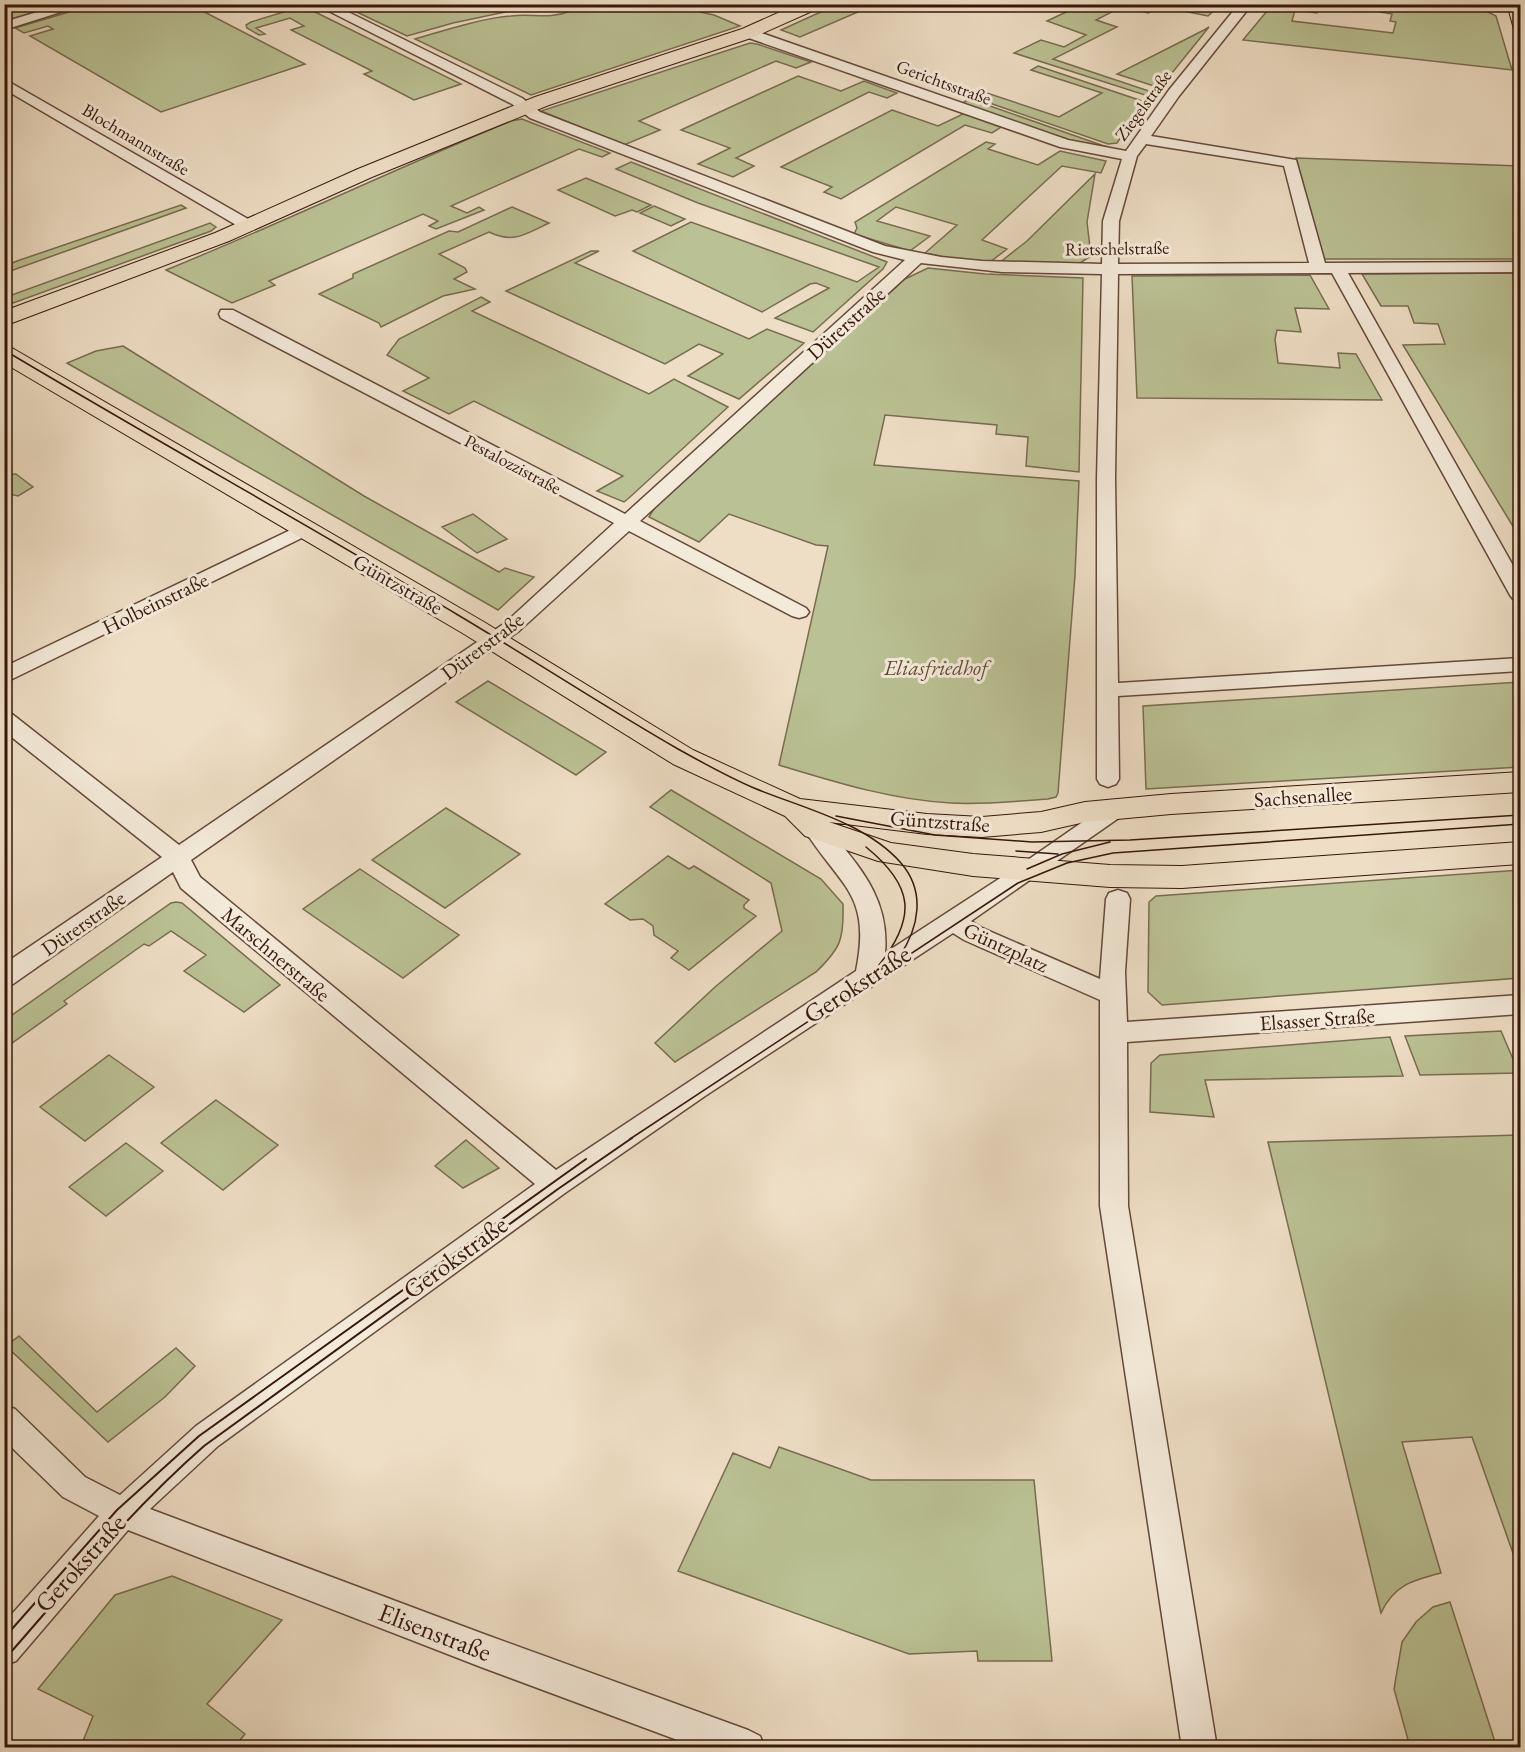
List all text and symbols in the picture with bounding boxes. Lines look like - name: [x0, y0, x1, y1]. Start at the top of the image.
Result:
- street label: Gerichtsstraße: [893, 54, 995, 110]
- street label: Ziegelstraße: [1110, 65, 1176, 145]
- street label: Blochmannstraße: [78, 98, 194, 180]
- street label: Rietschelstraße: [1065, 236, 1169, 260]
- street label: Dürerstraße: [801, 281, 891, 365]
- street label: Pestalozzistraße: [461, 429, 565, 499]
- street label: Güntzstraße: [348, 547, 448, 621]
- street label: Holbeinstraße: [97, 566, 213, 640]
- street label: Dürerstraße: [435, 606, 529, 686]
- park label: Eliasfriedhof: [883, 654, 992, 681]
- street label: Sachsenallee: [1253, 779, 1353, 813]
- street label: Güntzstraße: [889, 804, 991, 838]
- street label: Dürerstraße: [36, 884, 130, 962]
- street label: Marschnerstraße: [216, 901, 336, 1007]
- street label: Güntzplatz: [959, 916, 1053, 978]
- street label: Gerokstraße: [797, 937, 917, 1031]
- street label: Elsasser Straße: [1258, 1002, 1376, 1036]
- street label: Gerokstraße: [396, 1208, 514, 1306]
- street label: Gerokstraße: [27, 1507, 133, 1619]
- street label: Elisenstraße: [374, 1595, 496, 1669]

